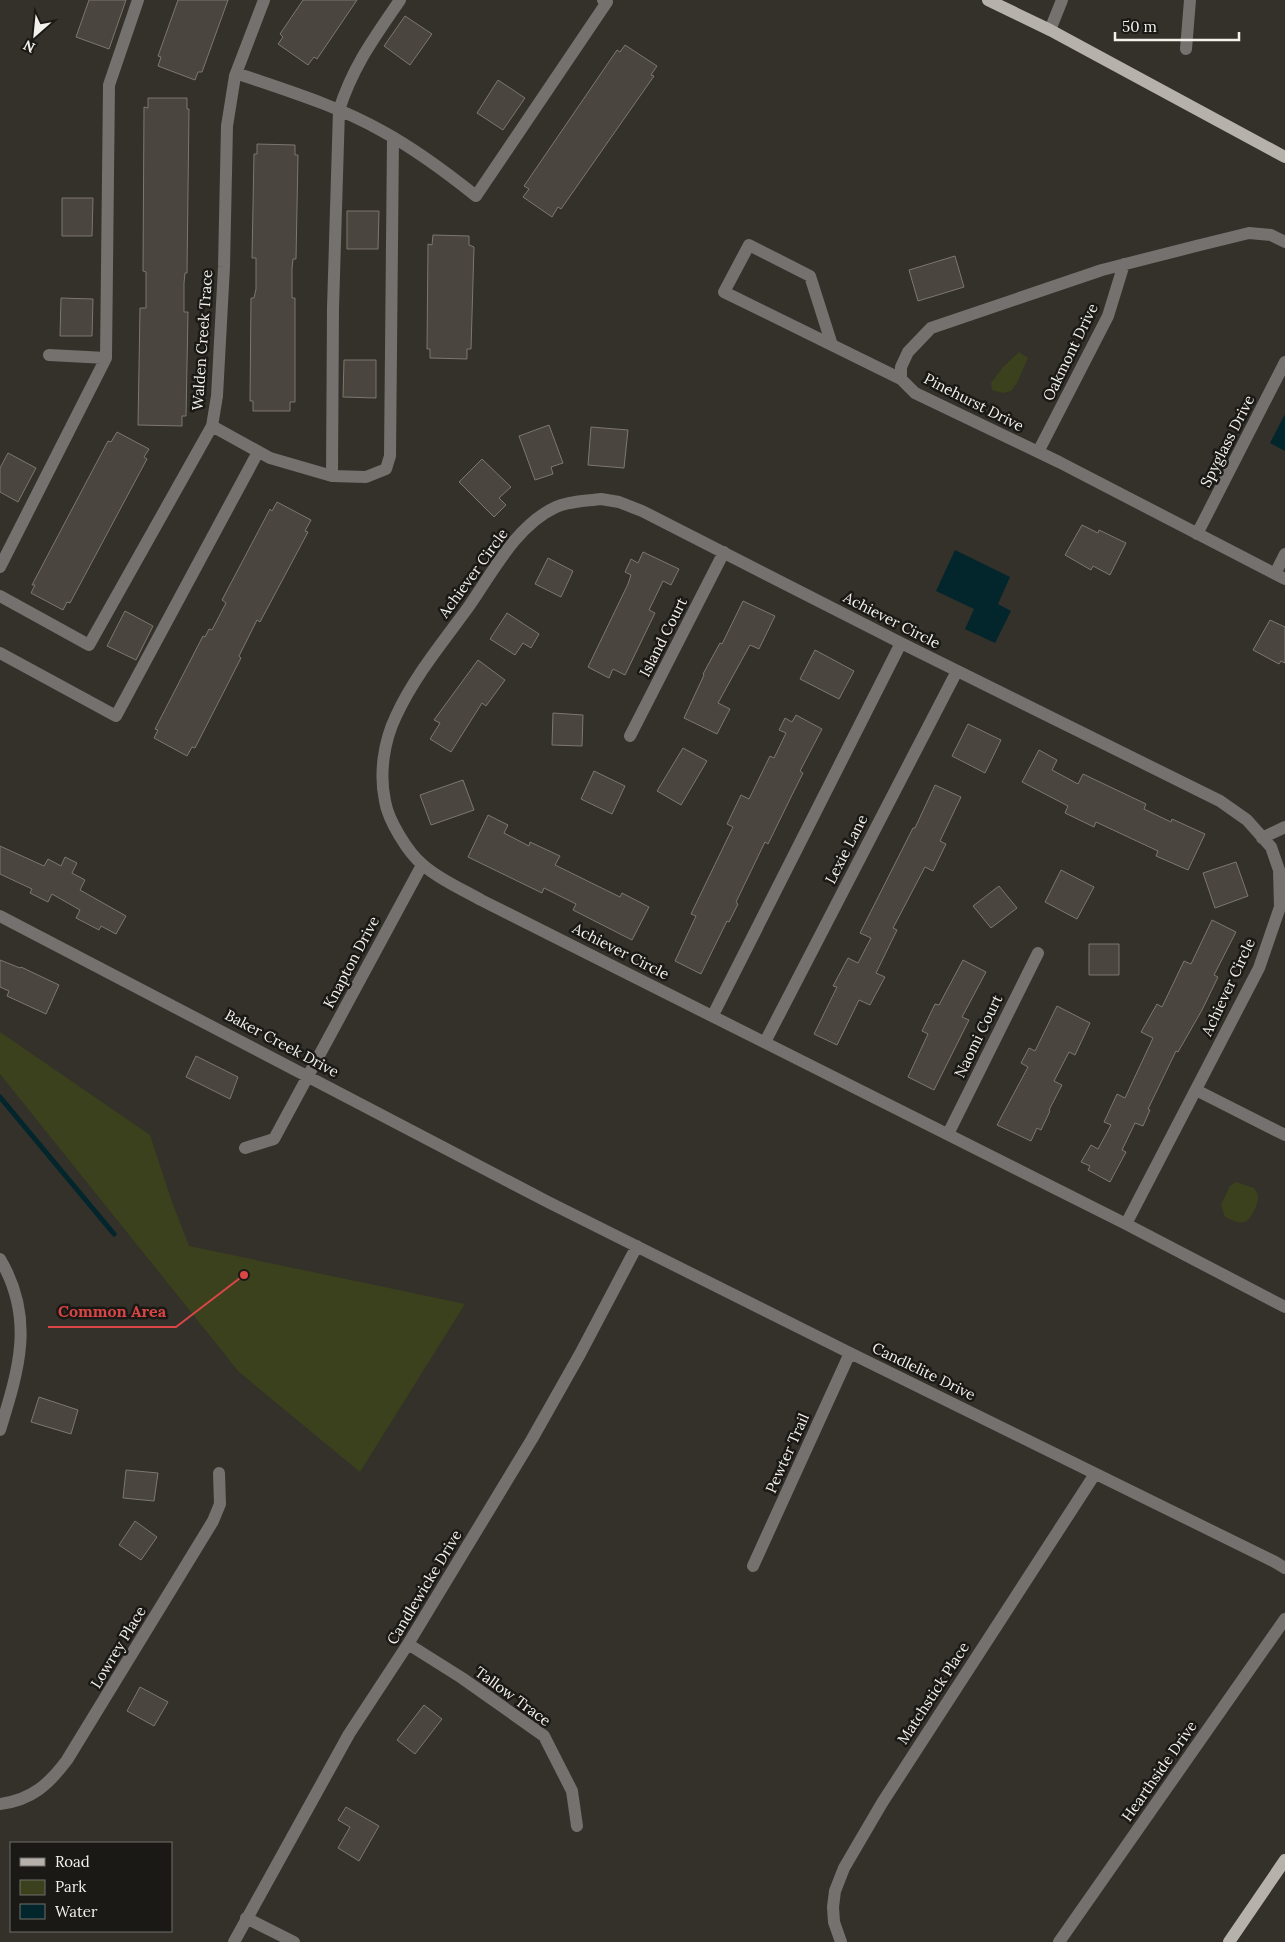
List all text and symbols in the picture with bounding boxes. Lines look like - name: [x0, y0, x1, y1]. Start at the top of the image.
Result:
- north arrow: [10, 10, 60, 60]
- scale bar: [1115, 10, 1239, 42]
- text: 50 m: [1122, 17, 1157, 36]
- text: N: [20, 36, 38, 57]
- street label: Walden Creek Trace: [188, 269, 216, 411]
- street label: Oakmont Drive: [1038, 300, 1102, 404]
- street label: Pinehurst Drive: [921, 369, 1027, 435]
- street label: Spyglass Drive: [1196, 392, 1258, 490]
- street label: Achiever Circle: [434, 525, 512, 622]
- street label: Achiever Circle: [840, 587, 944, 653]
- street label: Island Court: [635, 594, 691, 680]
- street label: Lexie Lane: [821, 811, 871, 887]
- street label: Knapton Drive: [319, 913, 383, 1011]
- street label: Achiever Circle: [569, 918, 673, 984]
- street label: Achiever Circle: [1197, 935, 1259, 1040]
- street label: Naomi Court: [950, 991, 1006, 1081]
- street label: Baker Creek Drive: [222, 1005, 342, 1081]
- callout: Common Area: [48, 1296, 176, 1327]
- text: Common Area: [58, 1301, 167, 1321]
- street label: Candlelite Drive: [869, 1338, 979, 1404]
- street label: Pewter Trail: [761, 1410, 813, 1496]
- street label: Candlewicke Drive: [382, 1526, 466, 1648]
- street label: Lowrey Place: [86, 1602, 150, 1692]
- street label: Matchstick Place: [893, 1638, 973, 1748]
- street label: Tallow Trace: [471, 1662, 555, 1730]
- street label: Hearthside Drive: [1117, 1717, 1201, 1825]
- legend: [10, 1842, 172, 1932]
- text: Road: [55, 1852, 90, 1871]
- text: Park: [55, 1877, 86, 1896]
- text: Water: [55, 1902, 98, 1921]

